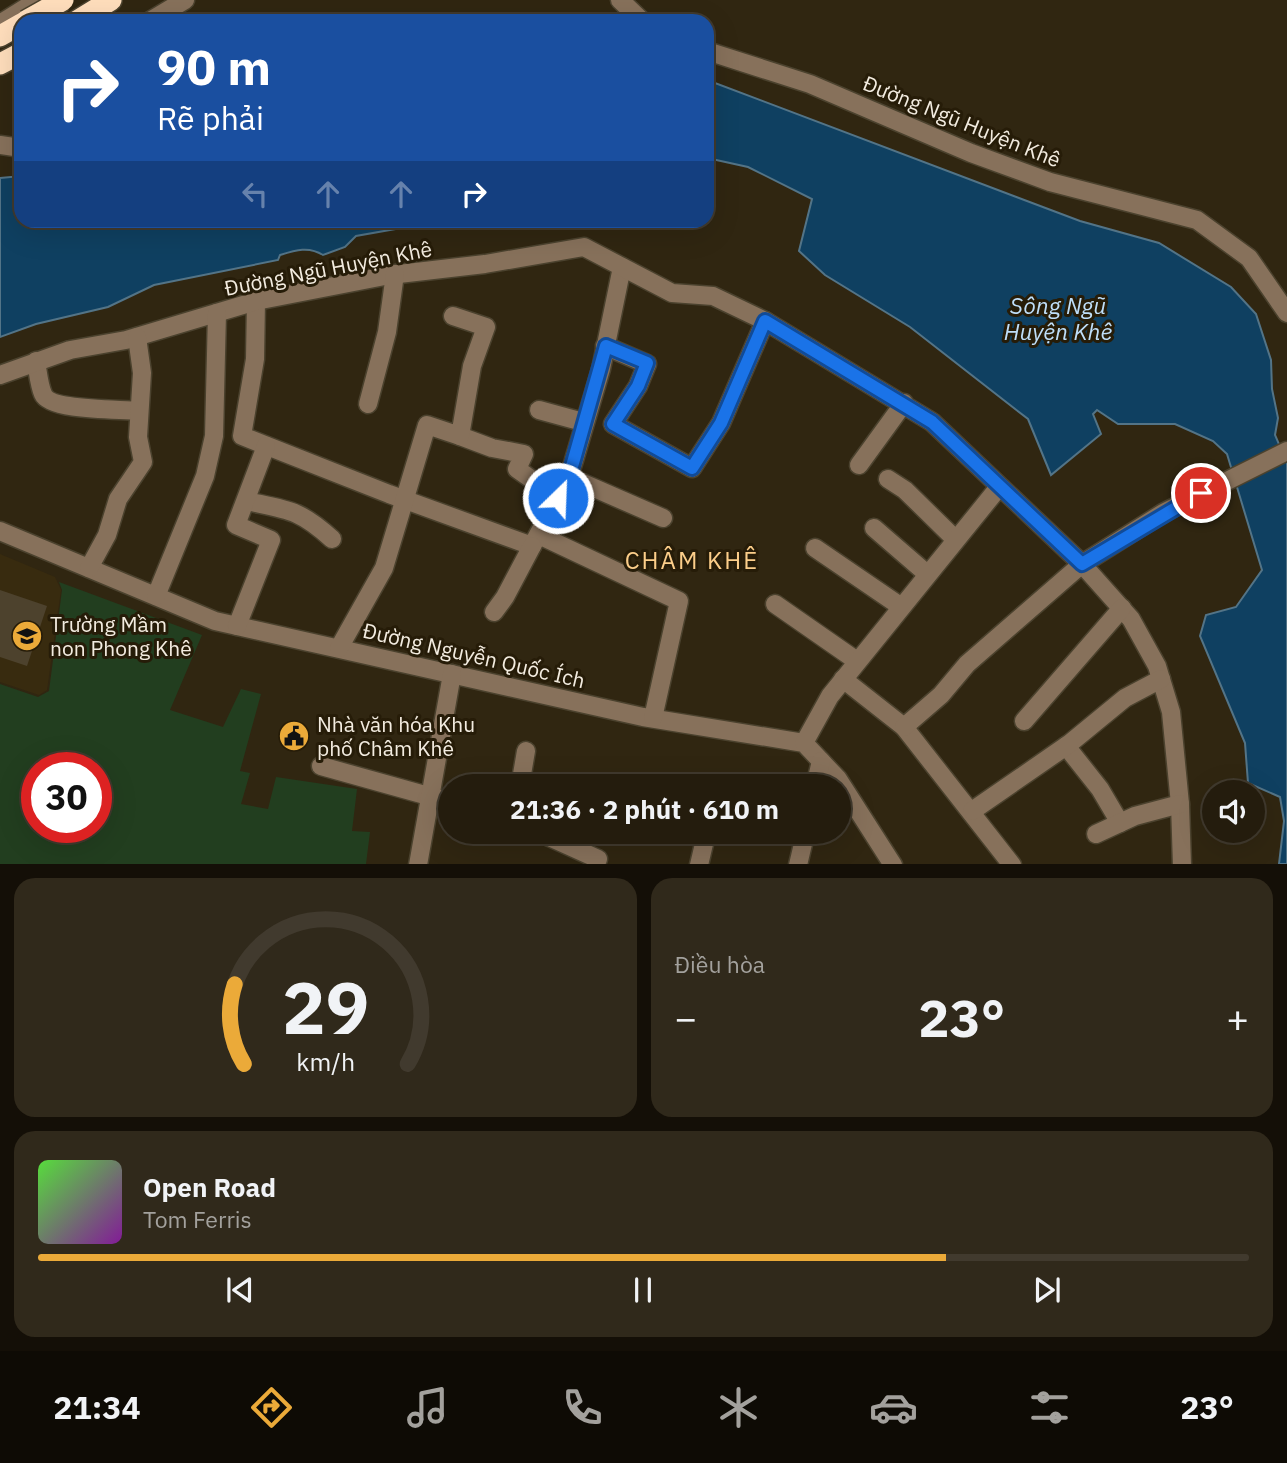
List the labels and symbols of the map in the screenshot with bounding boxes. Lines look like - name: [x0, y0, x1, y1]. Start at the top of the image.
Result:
- street label: Đường Ngũ Huyện Khê: [859, 69, 1065, 173]
- street label: Đường Ngũ Huyện Khê: [222, 234, 434, 302]
- water label: Sông Ngũ Huyện Khê: [1004, 290, 1113, 346]
- position arrow: [521, 461, 595, 535]
- pin: [1171, 463, 1231, 523]
- district label: CHÂM KHÊ: [625, 544, 759, 576]
- place label: Trường Mầm non Phong Khê: [50, 610, 192, 662]
- street label: Đường Nguyễn Quốc Ích: [360, 616, 588, 694]
- school or university icon: Trường Mầm non Phong Khê: [10, 619, 44, 653]
- place label: Nhà văn hóa Khu phố Châm Khê: [317, 710, 475, 762]
- public building icon: Nhà văn hóa Khu phố Châm Khê: [277, 719, 311, 753]
- speed limit sign: 30: [21, 752, 112, 843]

